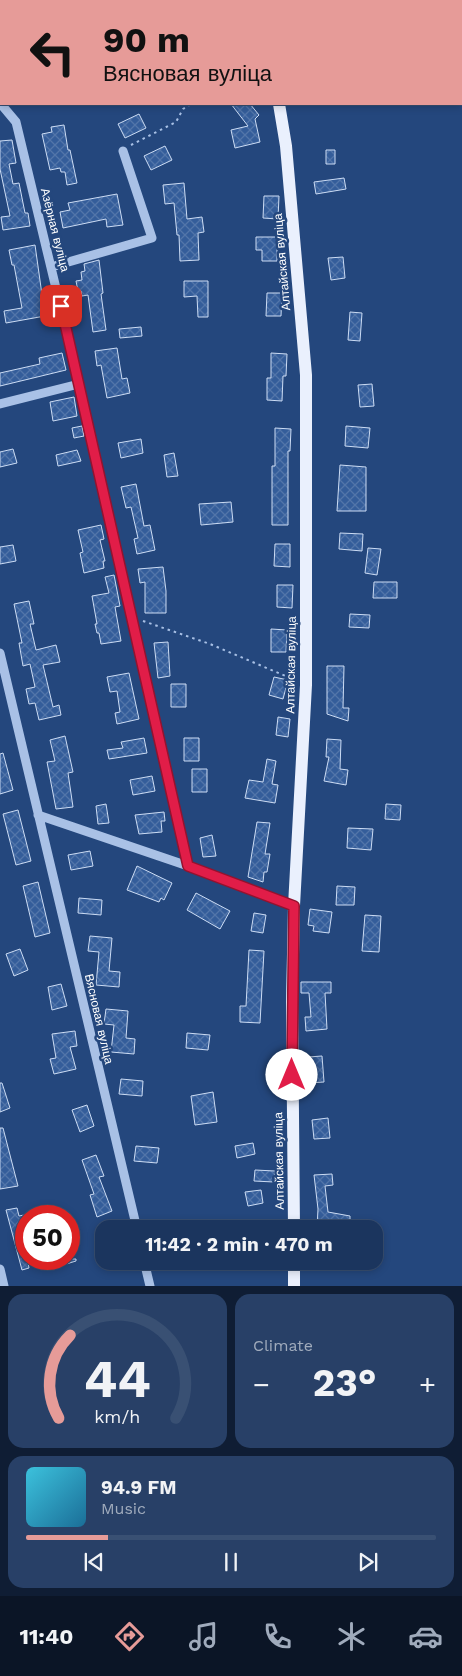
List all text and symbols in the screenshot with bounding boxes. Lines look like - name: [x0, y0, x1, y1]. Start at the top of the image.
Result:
- text: 90 m: [103, 19, 190, 61]
- icon: left: [20, 20, 85, 85]
- text: Вясновая вуліца: [103, 61, 272, 86]
- street label: Азёрная вуліца: [38, 187, 72, 274]
- street label: Алтайская вуліца: [271, 212, 293, 311]
- pin: [40, 285, 82, 327]
- icon: arrive: [47, 292, 75, 320]
- street label: Алтайская вуліца: [283, 616, 299, 714]
- street label: Вясновая вуліца: [82, 972, 116, 1066]
- position arrow: [265, 1048, 317, 1100]
- street label: Алтайская вуліца: [271, 1112, 287, 1210]
- speed limit sign: 50: [15, 1205, 80, 1270]
- text: 11:42 · 2 min · 470 m: [145, 1233, 333, 1256]
- text: Climate: [253, 1336, 313, 1355]
- text: 44: [84, 1349, 151, 1410]
- text: 23°: [313, 1361, 377, 1405]
- text: −: [253, 1368, 270, 1401]
- text: +: [419, 1368, 436, 1401]
- text: km/h: [94, 1406, 141, 1427]
- text: 94.9 FM: [101, 1476, 176, 1499]
- text: Music: [101, 1499, 146, 1518]
- icon: previous: [80, 1548, 108, 1576]
- icon: pause: [217, 1548, 245, 1576]
- icon: next: [354, 1548, 382, 1576]
- icon: directions: [112, 1619, 147, 1654]
- icon: music: [186, 1619, 221, 1654]
- icon: phone: [260, 1619, 295, 1654]
- icon: climate: [334, 1619, 369, 1654]
- icon: car: [408, 1619, 443, 1654]
- text: 11:40: [19, 1624, 73, 1649]

